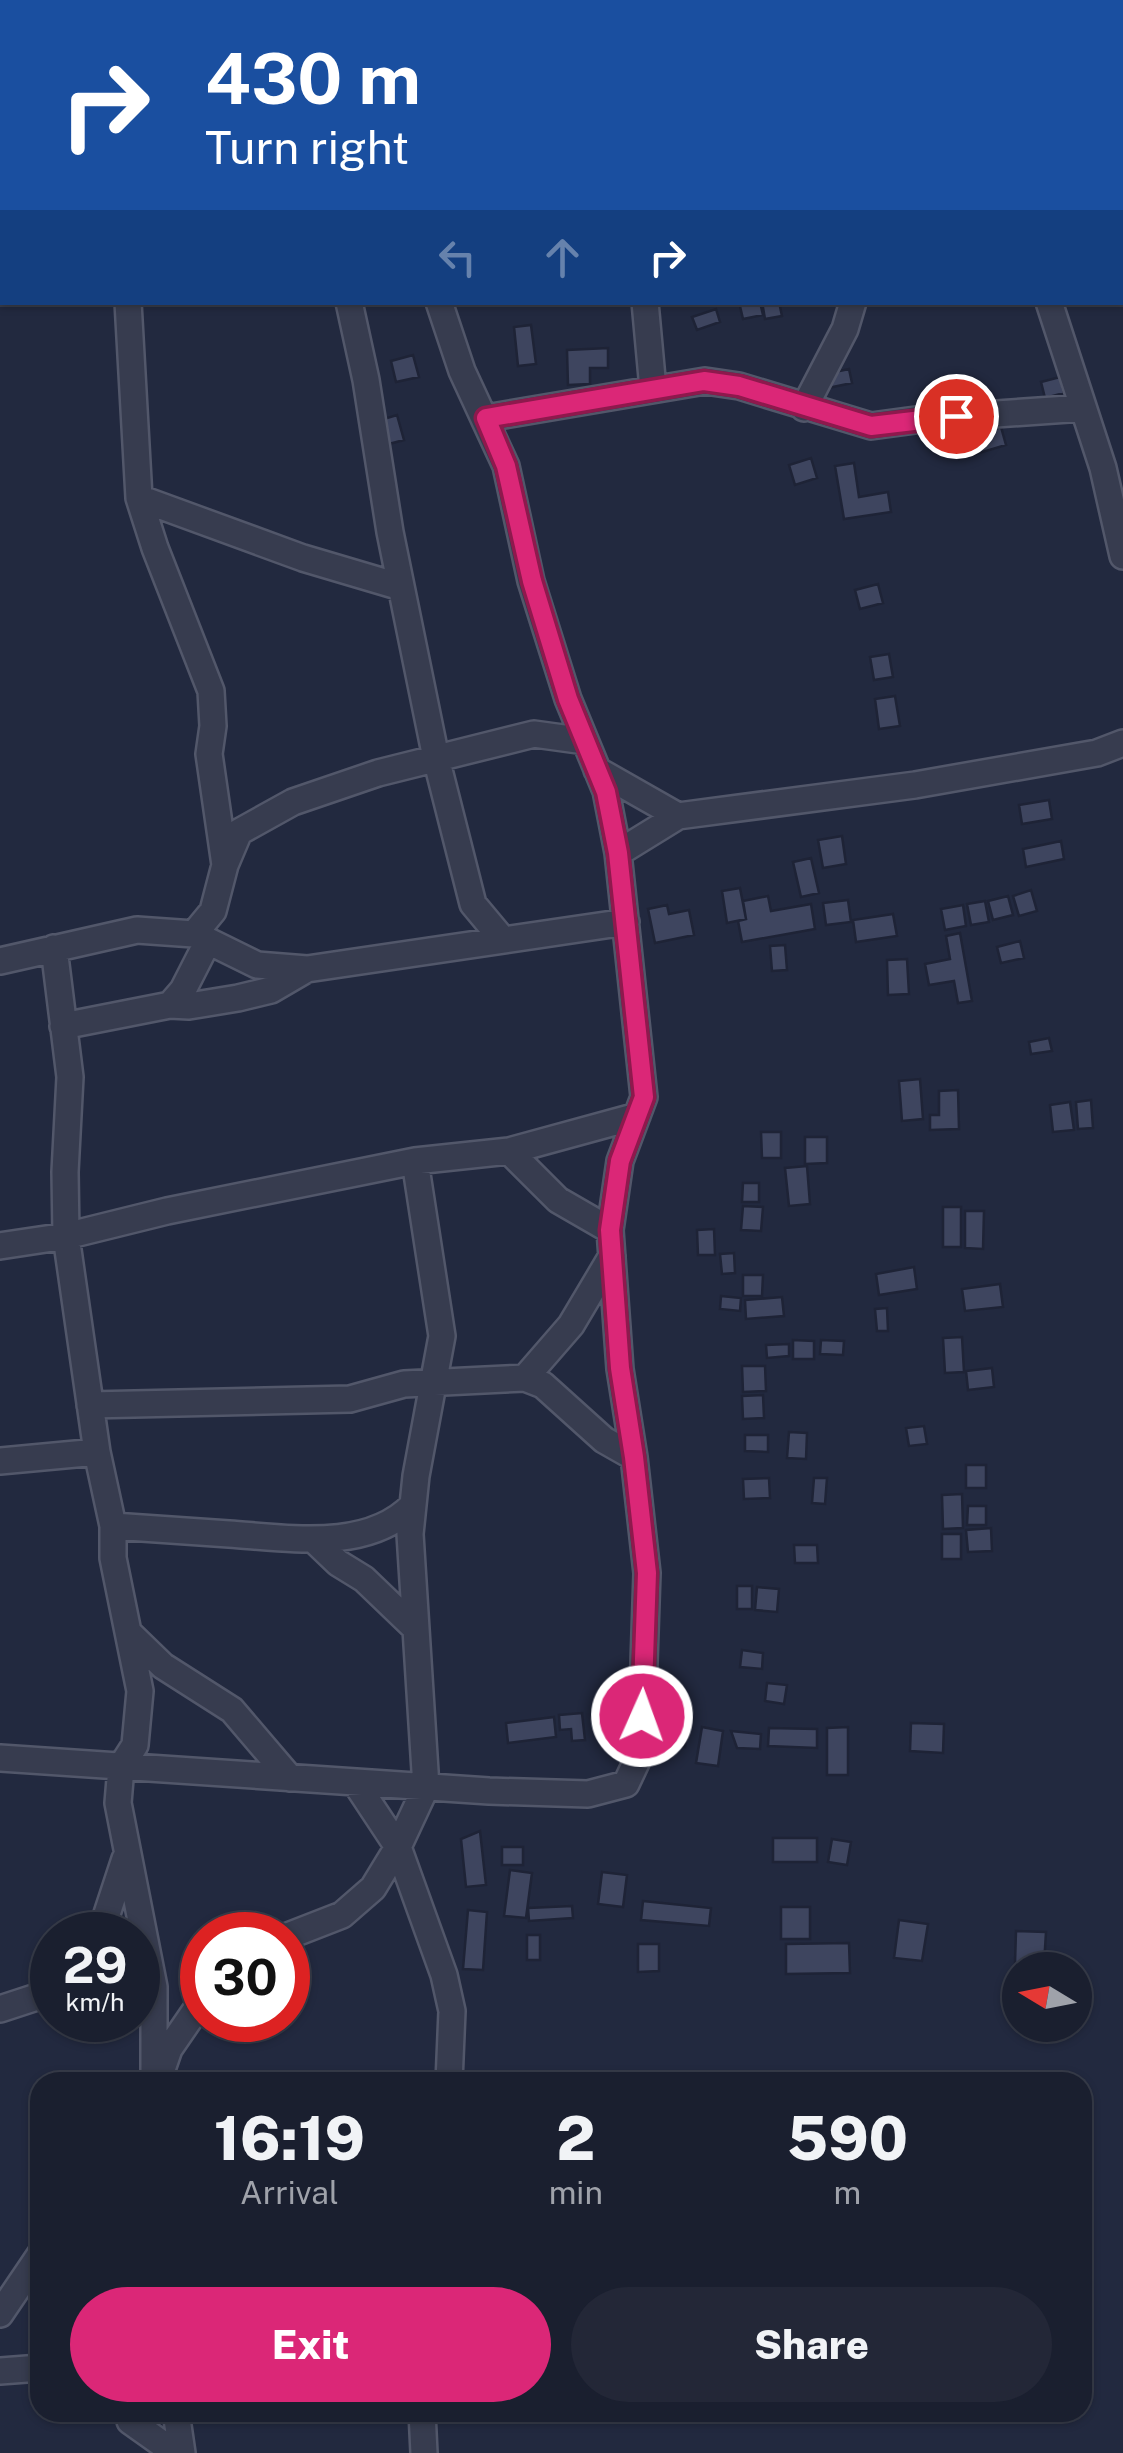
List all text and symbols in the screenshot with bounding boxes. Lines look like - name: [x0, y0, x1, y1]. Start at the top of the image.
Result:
- text: 430 m: [205, 37, 421, 120]
- icon: right: [40, 40, 170, 170]
- text: Turn right: [205, 121, 409, 174]
- icon: left: [430, 230, 485, 285]
- icon: ahead: [535, 230, 590, 285]
- icon: right: [640, 230, 695, 285]
- pin: [914, 374, 999, 459]
- icon: arrive: [929, 389, 984, 444]
- position arrow: [590, 1664, 694, 1768]
- speed limit sign: 30: [180, 1912, 310, 2042]
- text: 29: [63, 1935, 127, 1994]
- north arrow: [1002, 1952, 1092, 2042]
- map controls: [1002, 1952, 1092, 2042]
- text: km/h: [66, 1987, 124, 2017]
- text: 16:19: [214, 2103, 365, 2174]
- text: 2: [556, 2103, 595, 2174]
- text: 590: [787, 2103, 908, 2174]
- text: Arrival: [240, 2174, 339, 2211]
- text: min: [549, 2174, 603, 2211]
- text: m: [834, 2174, 861, 2211]
- button: Exit: [70, 2287, 551, 2402]
- button: Share: [571, 2287, 1052, 2402]

